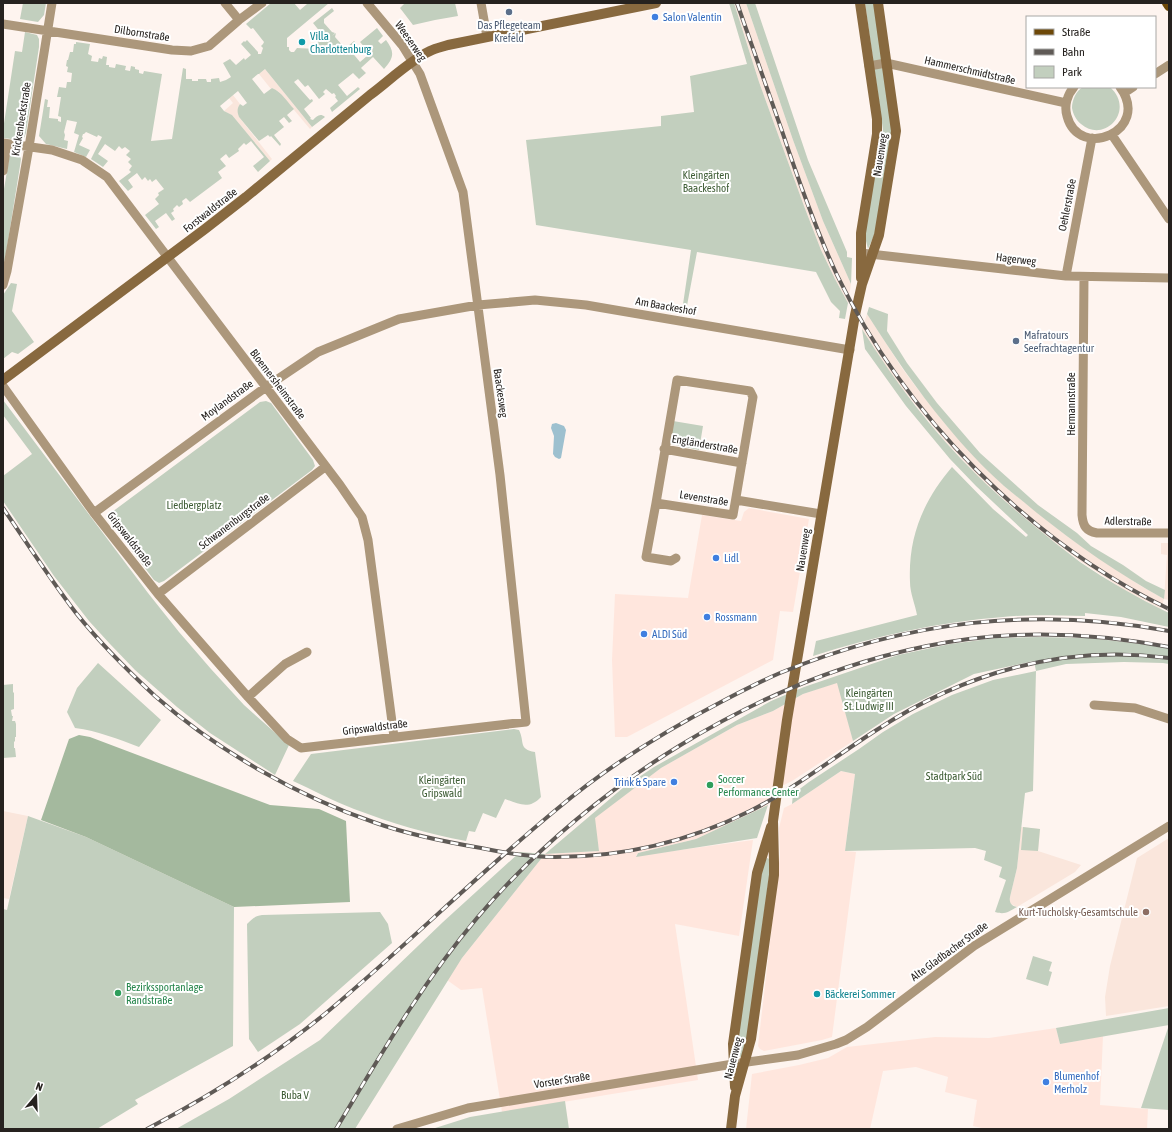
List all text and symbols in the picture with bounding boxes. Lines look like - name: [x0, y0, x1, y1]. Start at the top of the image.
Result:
- marker: Das Pflegeteam Krefeld: [504, 7, 514, 17]
- place label: Salon Valentin: [663, 11, 722, 23]
- marker: Salon Valentin: [650, 12, 660, 22]
- legend: [1026, 16, 1156, 88]
- street label: Weeserweg: [393, 19, 429, 63]
- place label: Das Pflegeteam Krefeld: [477, 19, 541, 44]
- street label: Dilbornstraße: [113, 23, 171, 43]
- text: Straße: [1062, 25, 1090, 39]
- place label: Villa Charlottenburg: [310, 30, 372, 55]
- marker: Villa Charlottenburg: [297, 37, 307, 47]
- text: Bahn: [1062, 45, 1085, 59]
- street label: Hammerschmidtstraße: [923, 54, 1017, 86]
- text: Park: [1062, 65, 1083, 79]
- street label: Krickenbeckstraße: [9, 81, 33, 157]
- street label: Nauenweg: [871, 132, 889, 177]
- park label: Kleingärten Baackeshof: [682, 169, 730, 194]
- street label: Oehlerstraße: [1056, 178, 1078, 232]
- street label: Forstwaldstraße: [181, 185, 239, 235]
- street label: Hagerweg: [995, 251, 1037, 267]
- street label: Am Baackeshof: [635, 295, 697, 317]
- place label: Mafratours Seefrachtagentur: [1024, 329, 1095, 354]
- marker: Mafratours Seefrachtagentur: [1011, 336, 1021, 346]
- street label: Bloemersheimstraße: [248, 347, 308, 421]
- street label: Baackesweg: [492, 368, 510, 418]
- street label: Hermannstraße: [1065, 372, 1077, 436]
- street label: Moylandstraße: [199, 377, 255, 423]
- street label: Engländerstraße: [671, 432, 739, 456]
- street label: Levenstraße: [679, 488, 729, 508]
- street label: Schwanenburgstraße: [197, 491, 271, 551]
- park label: Liedbergplatz: [166, 499, 222, 511]
- street label: Gripswaldstraße: [105, 509, 155, 569]
- street label: Adlerstraße: [1104, 515, 1152, 527]
- street label: Nauenweg: [794, 527, 812, 572]
- place label: Lidl: [724, 552, 739, 564]
- marker: Lidl: [711, 553, 721, 563]
- place label: Rossmann: [715, 611, 757, 623]
- marker: Rossmann: [702, 612, 712, 622]
- place label: ALDI Süd: [652, 628, 687, 640]
- marker: ALDI Süd: [639, 629, 649, 639]
- park label: Kleingärten St. Ludwig III: [844, 687, 894, 712]
- street label: Gripswaldstraße: [342, 717, 408, 737]
- park label: Stadtpark Süd: [926, 770, 982, 782]
- place label: Soccer Performance Center: [718, 773, 799, 798]
- park label: Kleingärten Gripswald: [418, 774, 466, 799]
- place label: Trink & Spare: [614, 776, 666, 788]
- marker: Trink & Spare: [669, 777, 679, 787]
- marker: Soccer Performance Center: [705, 780, 715, 790]
- place label: Kurt-Tucholsky-Gesamtschule: [1019, 906, 1138, 918]
- marker: Kurt-Tucholsky-Gesamtschule: [1141, 907, 1151, 917]
- street label: Alte Gladbacher Straße: [908, 919, 990, 983]
- place label: Bezirkssportanlage Randstraße: [126, 981, 203, 1006]
- marker: Bezirkssportanlage Randstraße: [113, 988, 123, 998]
- place label: Bäckerei Sommer: [825, 988, 896, 1000]
- marker: Bäckerei Sommer: [812, 989, 822, 999]
- street label: Nauenweg: [722, 1035, 744, 1081]
- street label: Vorster Straße: [533, 1070, 591, 1090]
- place label: Blumenhof Merholz: [1054, 1070, 1099, 1095]
- north arrow: [16, 1076, 56, 1116]
- marker: Blumenhof Merholz: [1041, 1077, 1051, 1087]
- text: N: [34, 1080, 44, 1093]
- park label: Buba V: [281, 1089, 309, 1101]

